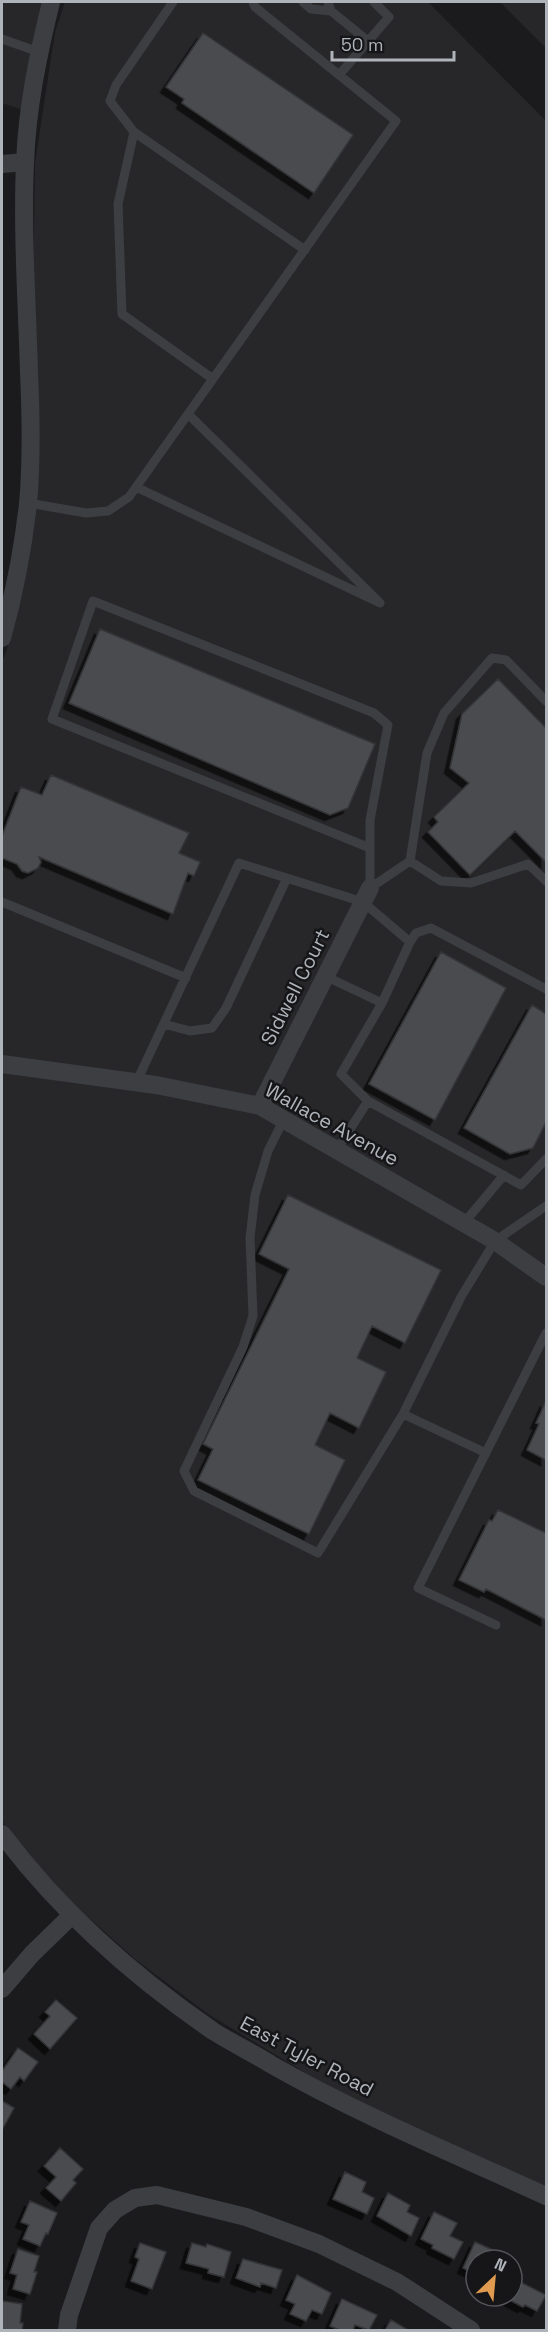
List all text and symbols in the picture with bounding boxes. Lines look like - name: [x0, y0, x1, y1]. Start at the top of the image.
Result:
- scale bar: [332, 24, 454, 62]
- text: 50 m: [341, 33, 383, 56]
- street label: Sidwell Court: [255, 925, 335, 1049]
- street label: Wallace Avenue: [260, 1076, 404, 1172]
- street label: East Tyler Road: [236, 2010, 378, 2102]
- north arrow: [464, 2248, 524, 2308]
- text: N: [491, 2253, 510, 2277]

